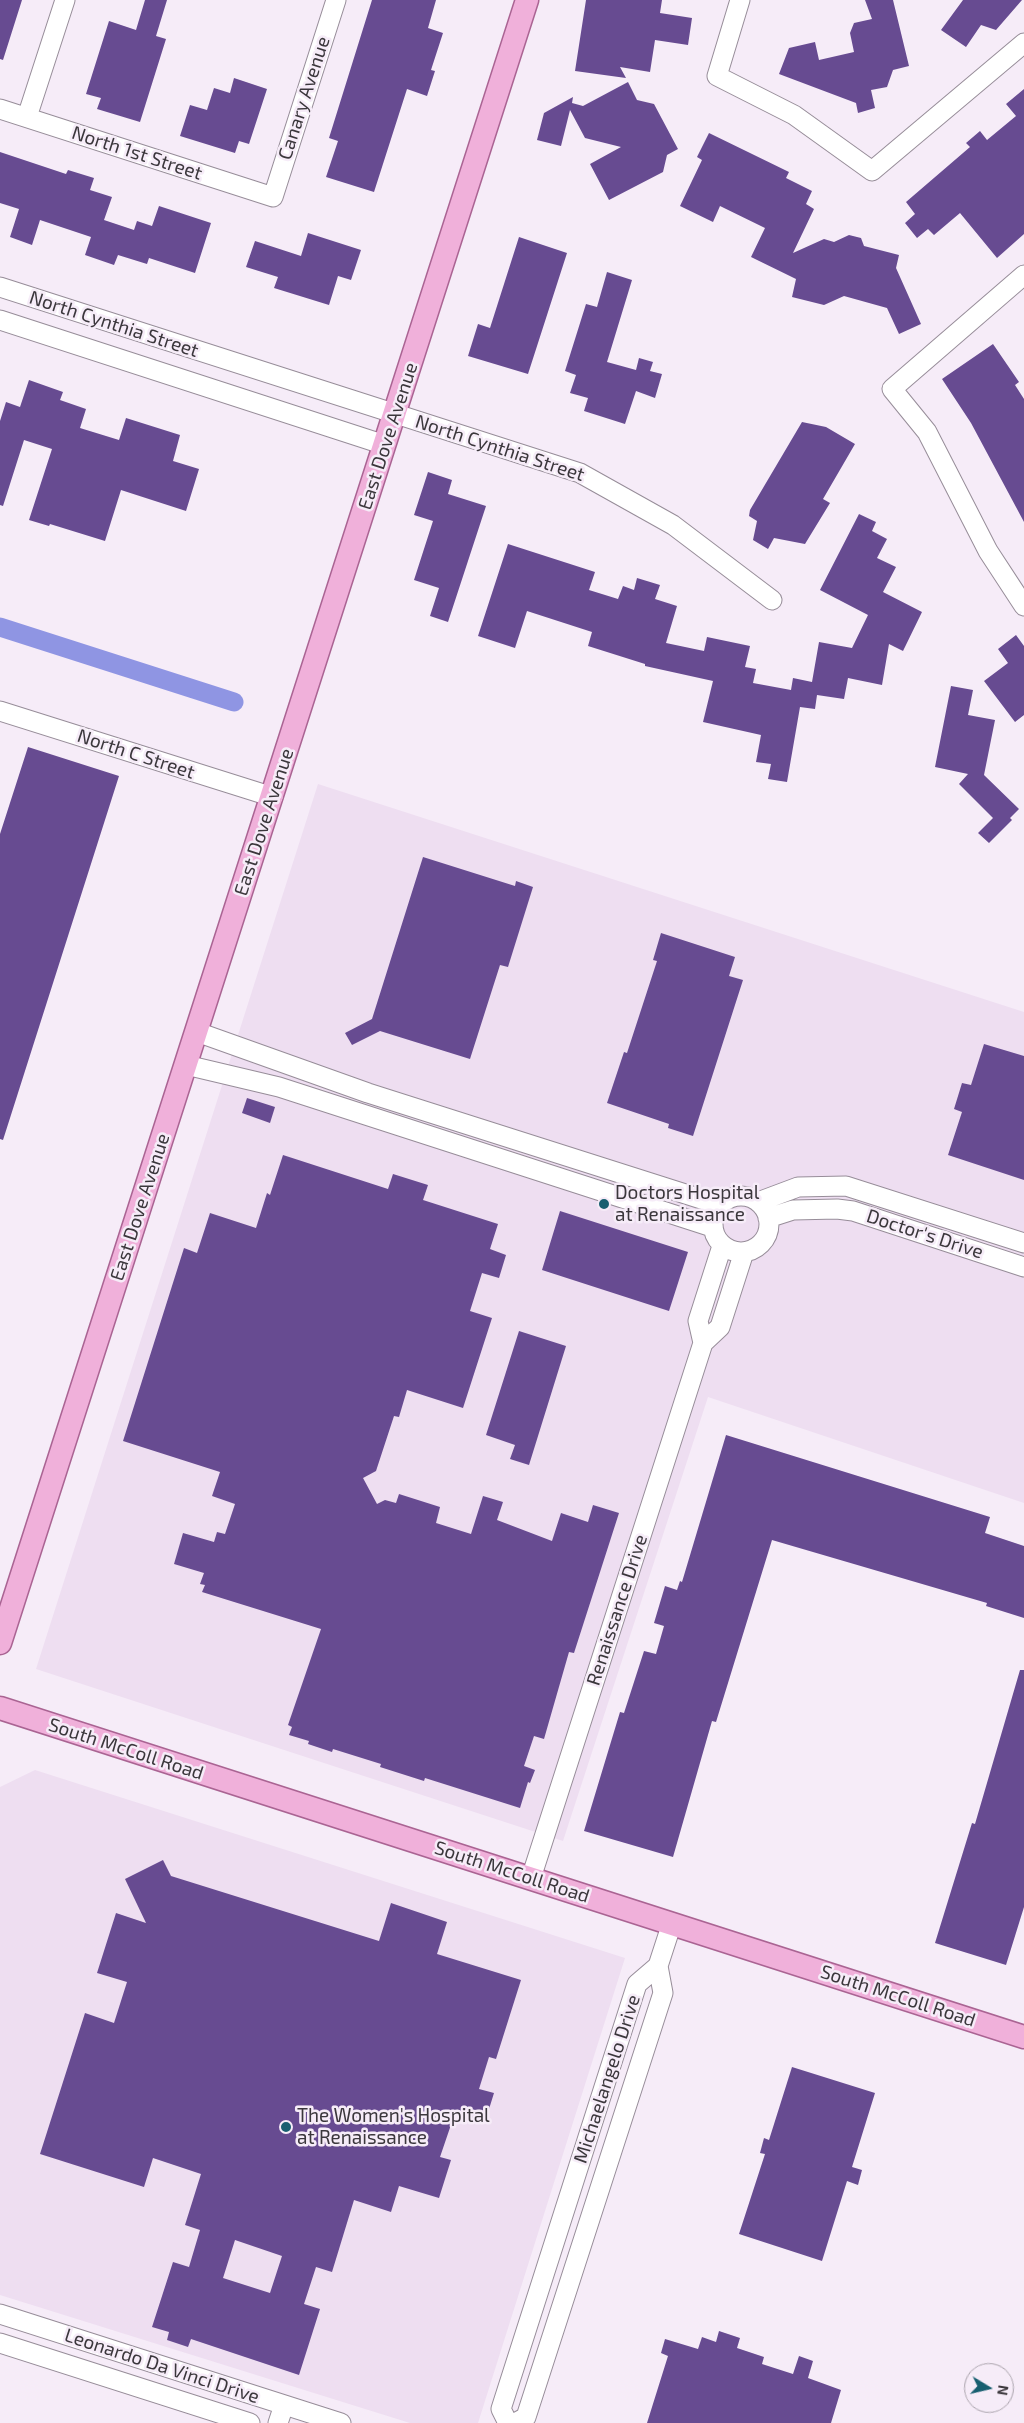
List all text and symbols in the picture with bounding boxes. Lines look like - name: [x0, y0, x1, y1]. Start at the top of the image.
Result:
- street label: Canary Avenue: [273, 33, 335, 163]
- street label: North 1st Street: [69, 121, 205, 185]
- street label: North Cynthia Street: [27, 286, 201, 362]
- street label: East Dove Avenue: [353, 359, 423, 513]
- street label: North Cynthia Street: [413, 410, 587, 486]
- street label: North C Street: [74, 724, 198, 784]
- street label: East Dove Avenue: [229, 745, 299, 899]
- street label: East Dove Avenue: [105, 1130, 175, 1284]
- place label: Doctors Hospital at Renaissance: [615, 1182, 759, 1226]
- marker: Doctors Hospital at Renaissance: [597, 1197, 611, 1211]
- street label: Doctor's Drive: [864, 1204, 986, 1264]
- street label: Renaissance Drive: [582, 1532, 652, 1688]
- street label: South McColl Road: [46, 1713, 206, 1785]
- street label: South McColl Road: [432, 1836, 592, 1908]
- street label: South McColl Road: [818, 1960, 978, 2032]
- street label: Michaelangelo Drive: [569, 1992, 645, 2166]
- place label: The Women's Hospital at Renaissance: [297, 2105, 490, 2149]
- marker: The Women's Hospital at Renaissance: [279, 2120, 293, 2134]
- street label: Leonardo Da Vinci Drive: [62, 2324, 262, 2408]
- north arrow: [964, 2363, 1014, 2413]
- text: N: [994, 2384, 1013, 2397]

